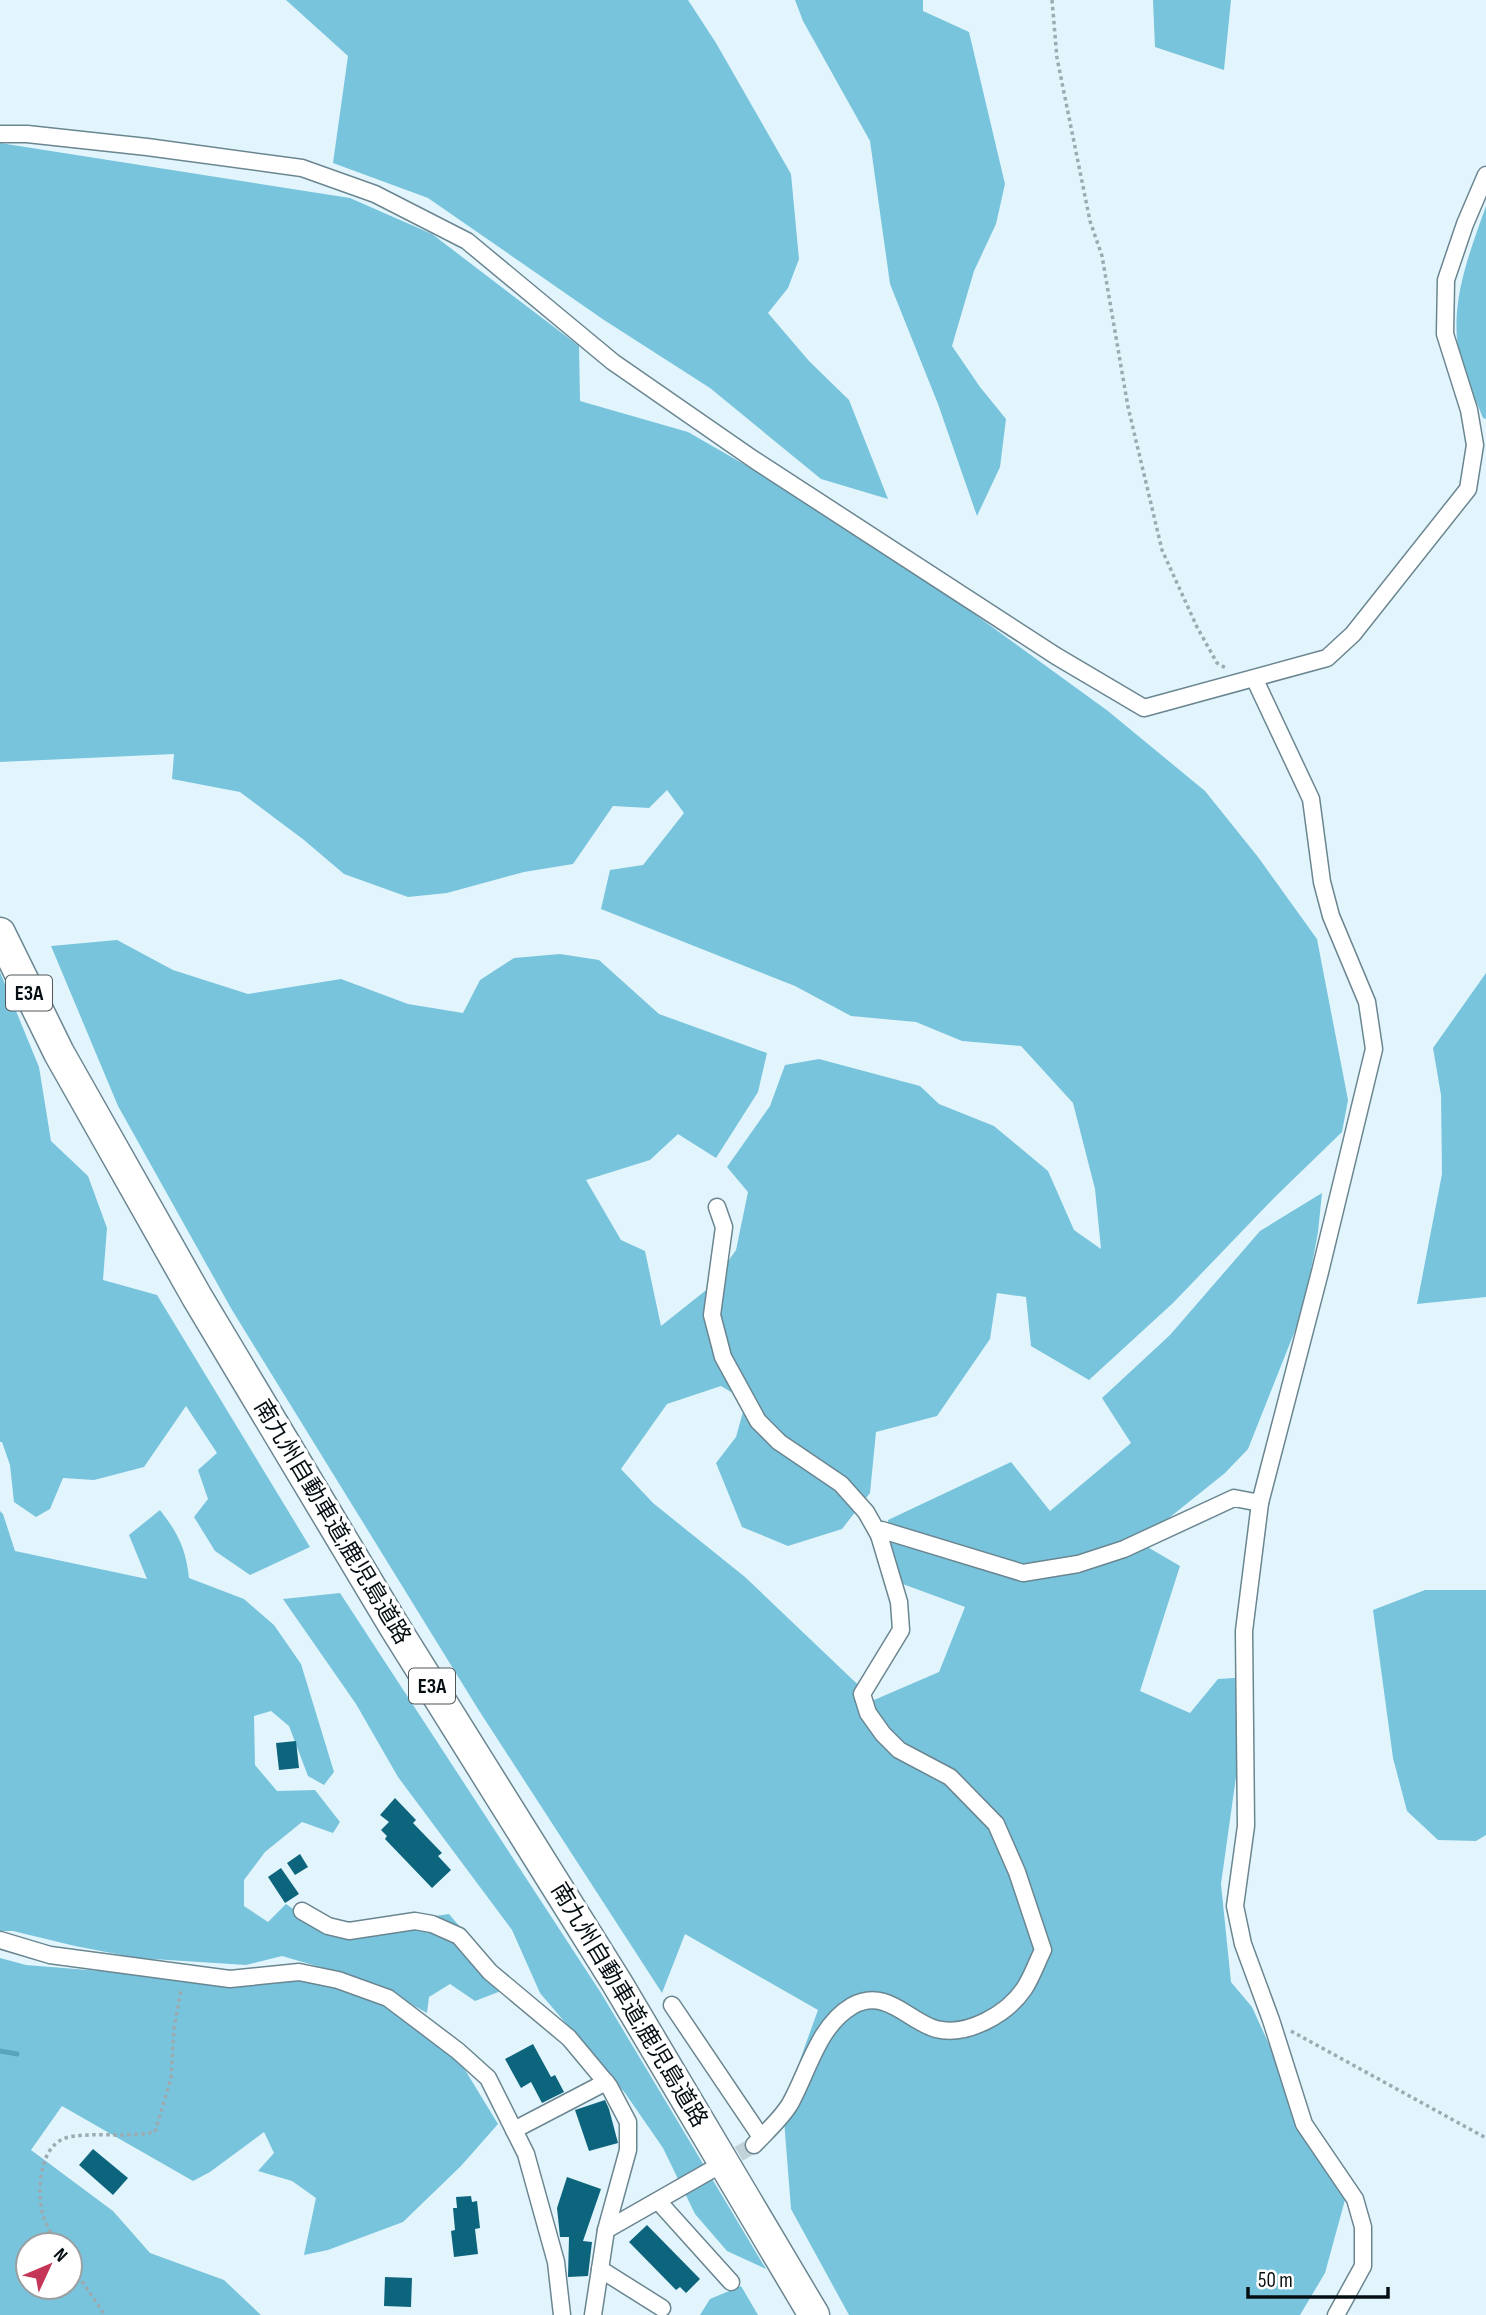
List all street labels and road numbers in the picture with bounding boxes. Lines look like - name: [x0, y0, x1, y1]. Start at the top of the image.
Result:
- road number: E3A: [6, 976, 52, 1010]
- street label: 南九州自動車道;鹿児島道路: [248, 1395, 416, 1649]
- road number: E3A: [409, 1668, 455, 1704]
- street label: 南九州自動車道;鹿児島道路: [545, 1878, 713, 2132]

